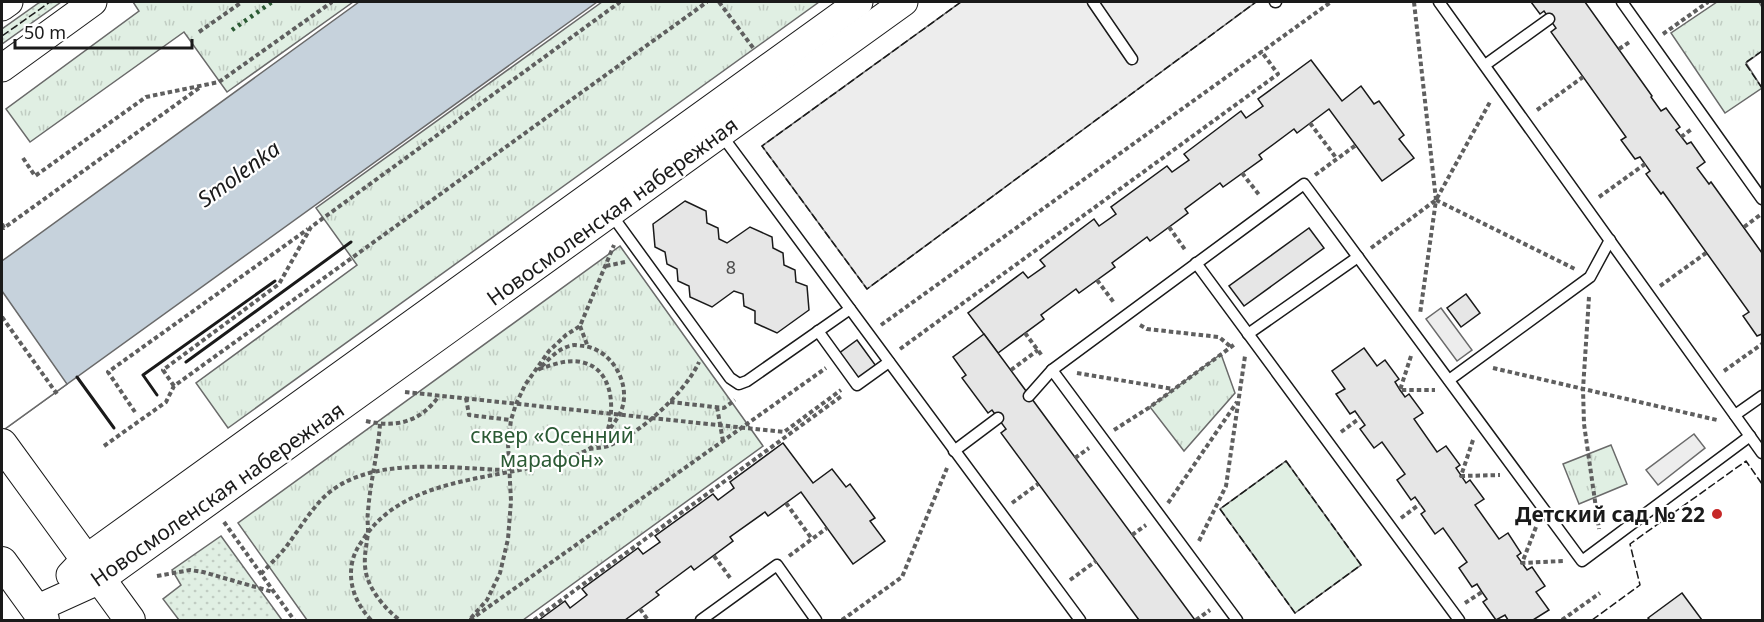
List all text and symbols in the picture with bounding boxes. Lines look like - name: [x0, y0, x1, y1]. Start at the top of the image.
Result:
- scale bar: [15, 12, 192, 50]
- text: 50 m: [24, 20, 66, 44]
- street label: Новосмоленская набережная: [481, 110, 743, 312]
- water label: Smolenka: [191, 132, 286, 213]
- house number: 8: [726, 255, 736, 279]
- street label: Новосмоленская набережная: [85, 395, 349, 593]
- park label: сквер «Осенний марафон»: [470, 421, 634, 473]
- place label: Детский сад № 22: [1515, 500, 1705, 528]
- marker: Детский сад № 22: [1710, 507, 1724, 521]

